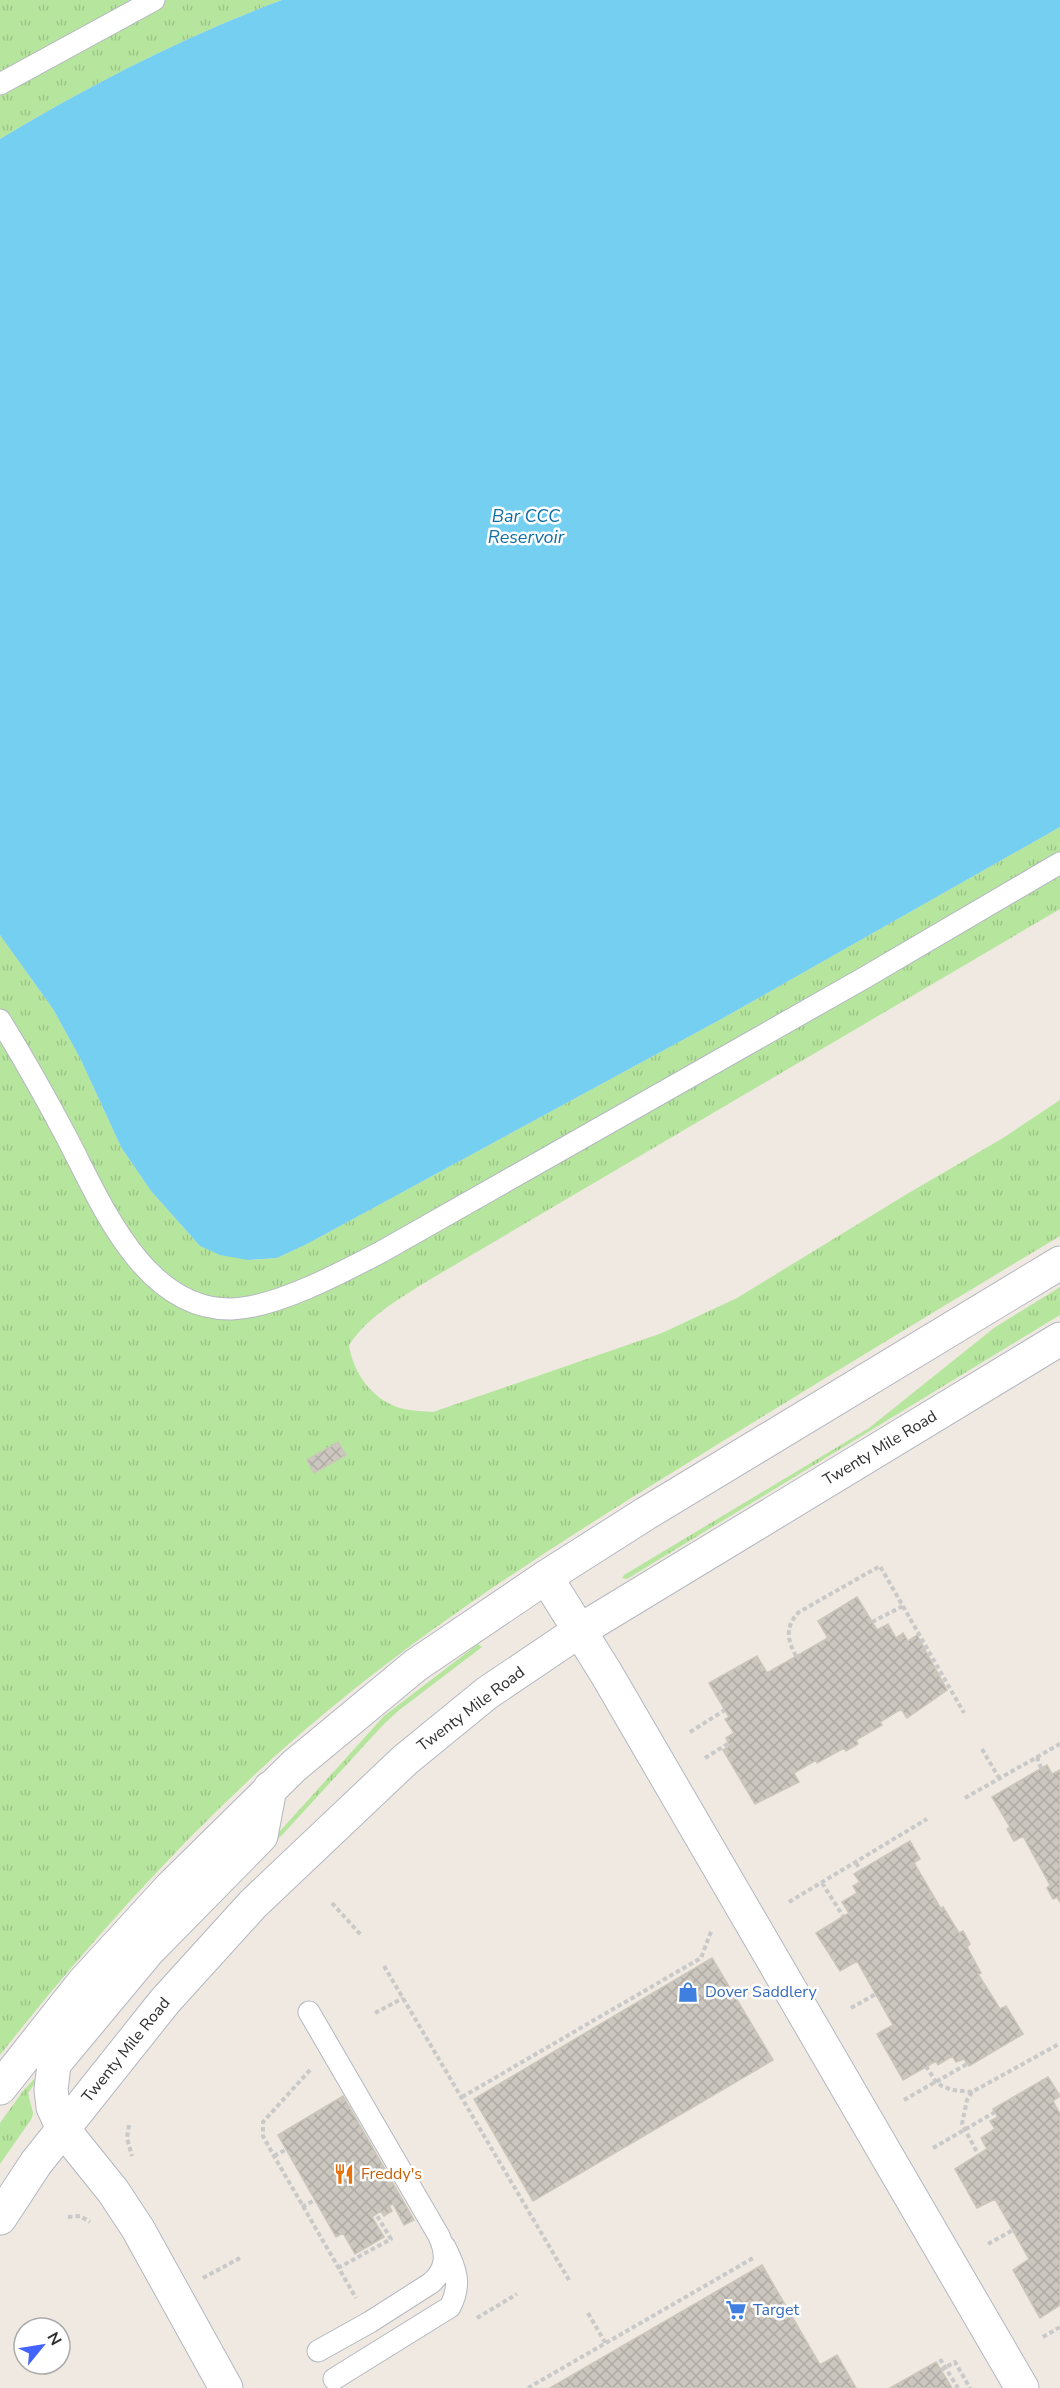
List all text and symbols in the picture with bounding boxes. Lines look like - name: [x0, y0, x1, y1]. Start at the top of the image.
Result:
- water label: Bar CCC Reservoir: [488, 504, 565, 549]
- street label: Twenty Mile Road: [819, 1405, 941, 1491]
- street label: Twenty Mile Road: [413, 1661, 529, 1757]
- shop icon: Dover Saddlery: [676, 1980, 700, 2004]
- place label: Dover Saddlery: [705, 1981, 817, 2003]
- street label: Twenty Mile Road: [77, 1993, 175, 2107]
- restaurant icon: Freddy's: [332, 2162, 356, 2186]
- place label: Freddy's: [361, 2163, 422, 2185]
- supermarket icon: Target: [724, 2298, 748, 2322]
- place label: Target: [753, 2299, 799, 2321]
- north arrow: [12, 2316, 72, 2376]
- text: N: [42, 2328, 67, 2350]

